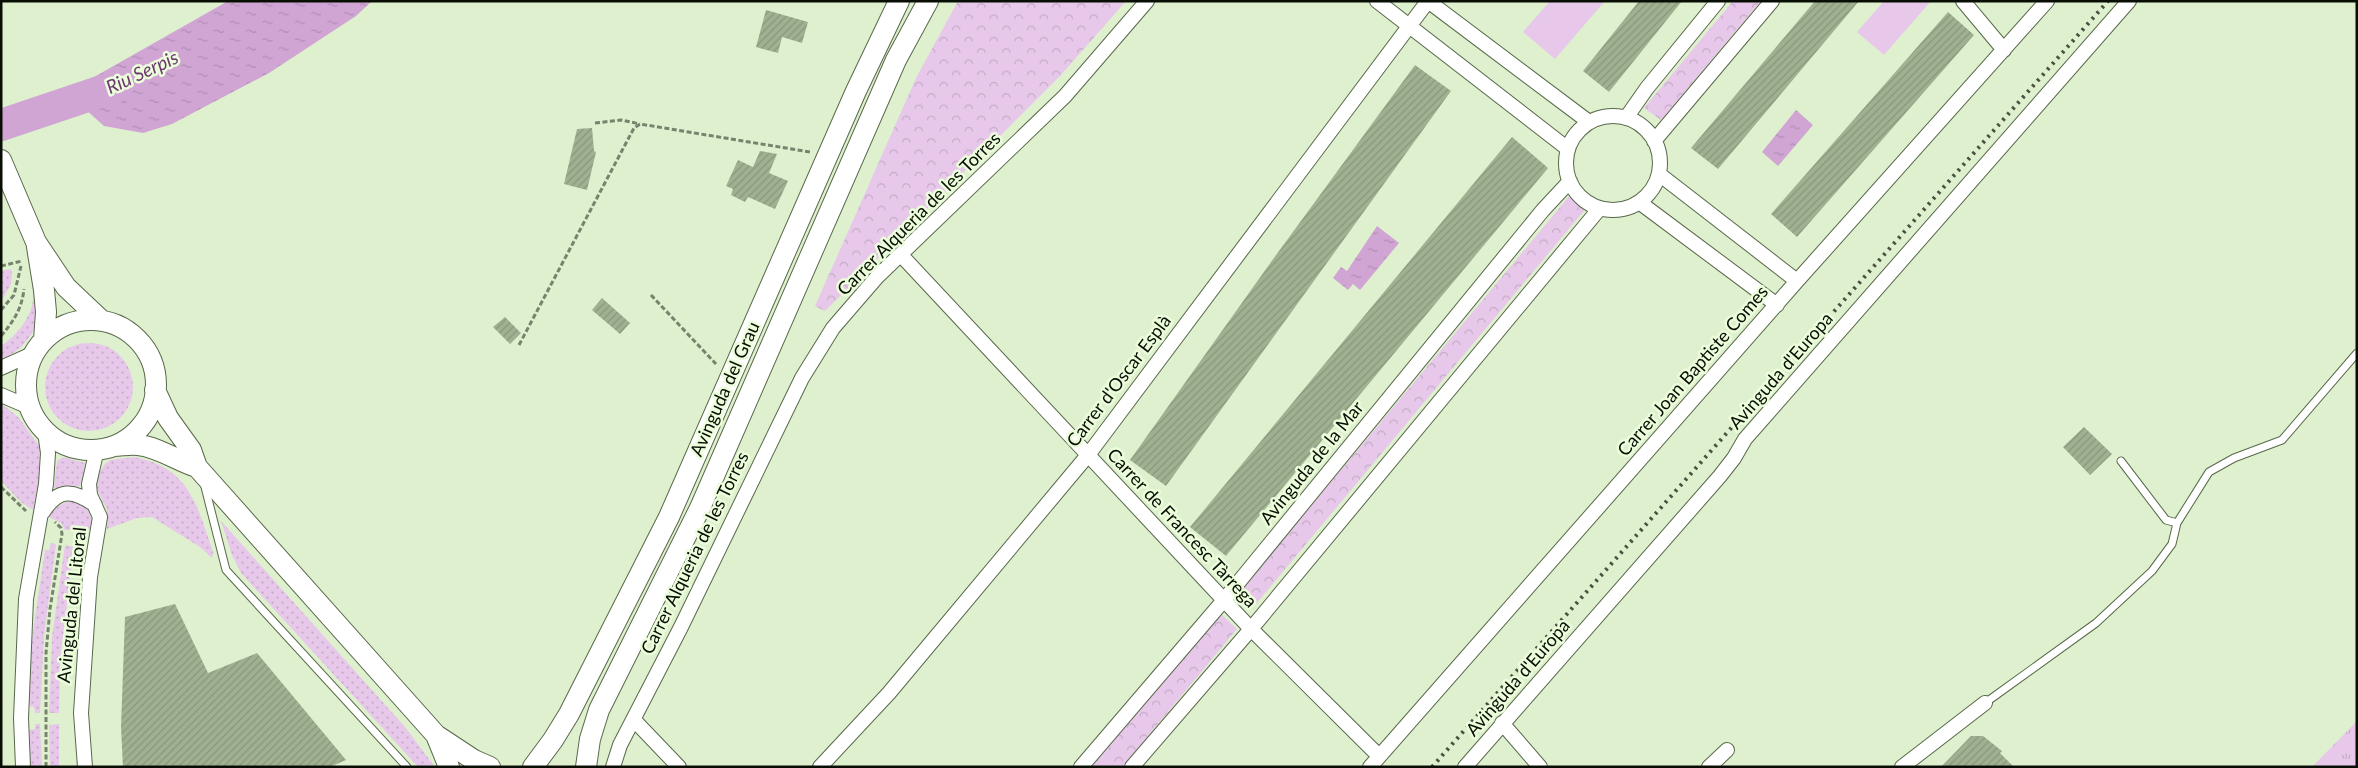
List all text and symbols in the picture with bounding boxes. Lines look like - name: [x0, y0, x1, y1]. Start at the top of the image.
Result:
- water label: Riu Serpis: [102, 45, 182, 98]
- street label: Carrer Alqueria de les Torres: [832, 127, 1005, 300]
- street label: Carrer Joan Baptiste Comes: [1612, 281, 1772, 460]
- street label: Avinguda d'Europa: [1724, 308, 1837, 433]
- street label: Carrer d'Oscar Esplà: [1061, 310, 1175, 451]
- street label: Avinguda del Grau: [685, 318, 764, 459]
- street label: Avinguda de la Mar: [1255, 396, 1368, 528]
- street label: Carrer de Francesc Tàrrega: [1103, 443, 1262, 612]
- street label: Carrer Alqueria de les Torres: [635, 448, 753, 657]
- street label: Avinguda del Litoral: [52, 526, 90, 684]
- street label: Avinguda d'Europa: [1461, 615, 1574, 740]

